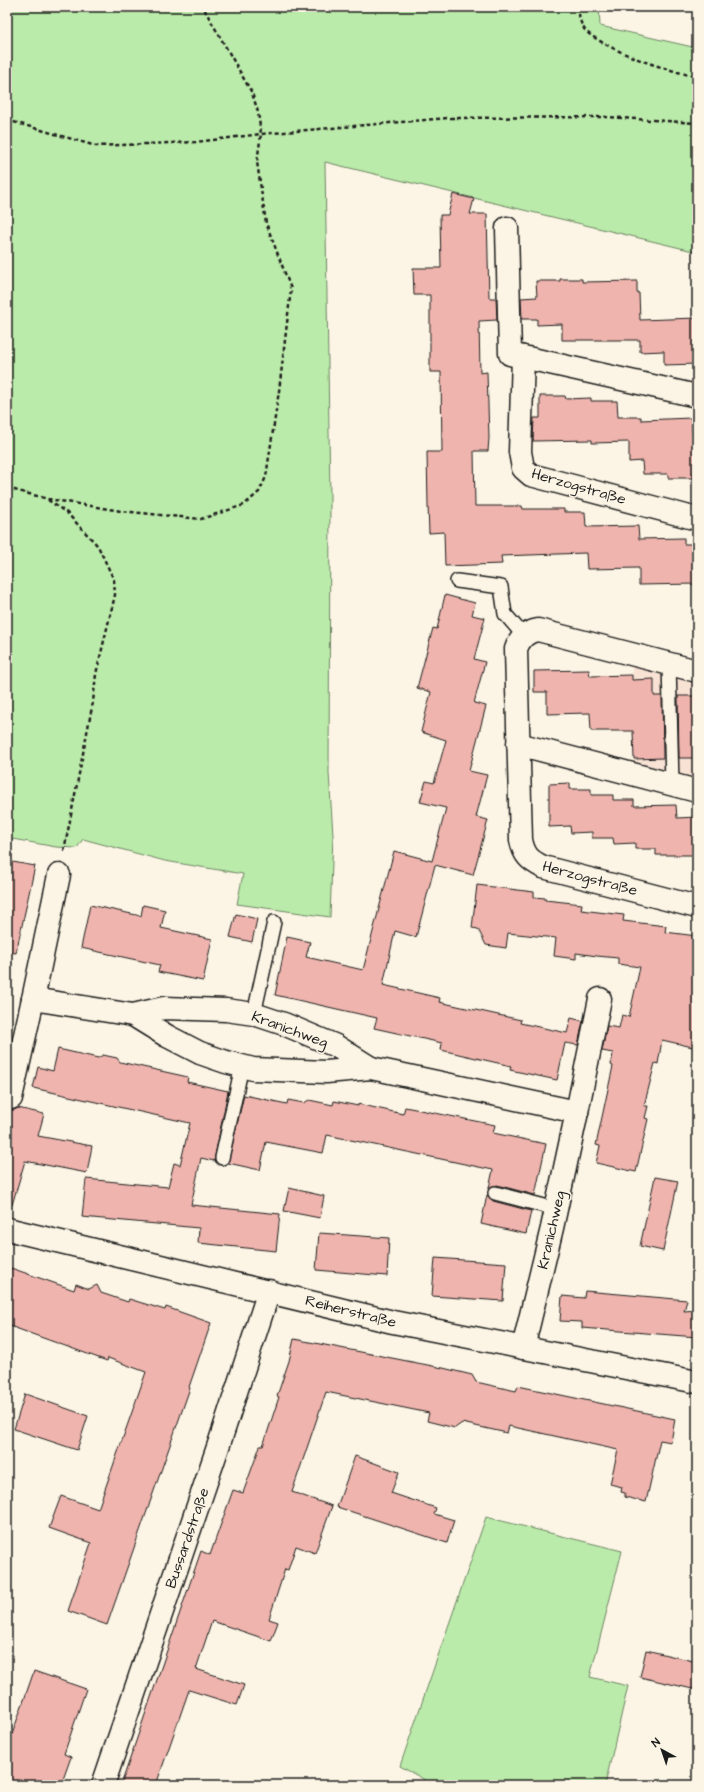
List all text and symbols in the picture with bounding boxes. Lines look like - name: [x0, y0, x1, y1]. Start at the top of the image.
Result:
- street label: Herzogstraße: [529, 463, 629, 511]
- street label: Herzogstraße: [540, 856, 640, 902]
- street label: Kranichweg: [248, 1006, 331, 1054]
- street label: Kranichweg: [532, 1189, 572, 1272]
- street label: Reiherstraße: [303, 1290, 399, 1333]
- street label: Bussardstraße: [160, 1485, 215, 1591]
- north arrow: [642, 1730, 682, 1770]
- text: N: [648, 1735, 663, 1751]

